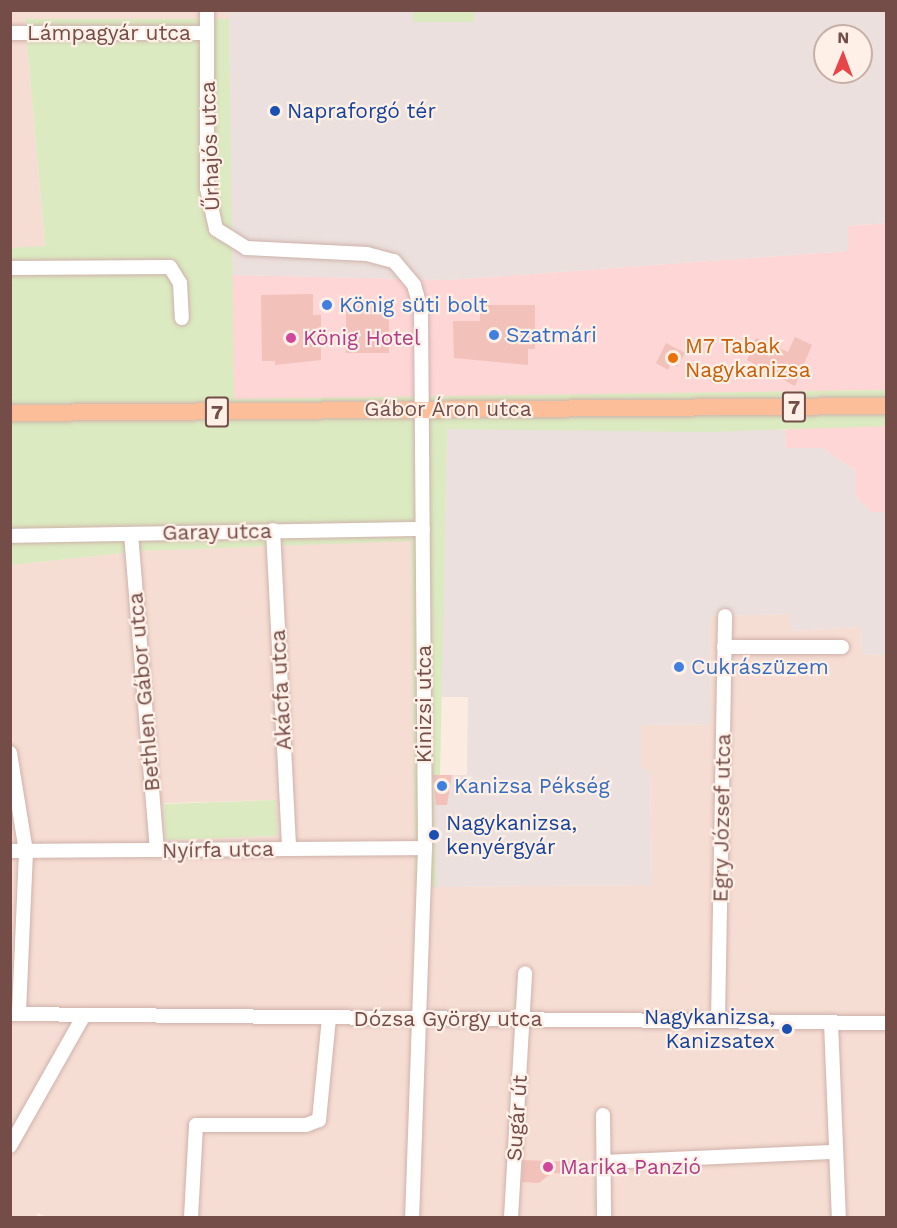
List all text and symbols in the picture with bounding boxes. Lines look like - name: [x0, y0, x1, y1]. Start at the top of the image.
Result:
- street label: Lámpagyár utca: [27, 20, 191, 46]
- north arrow: [813, 24, 873, 84]
- text: N: [837, 28, 849, 47]
- street label: Űrhajós utca: [195, 81, 225, 211]
- place label: Napraforgó tér: [287, 98, 436, 124]
- marker: Napraforgó tér: [268, 104, 282, 118]
- place label: König süti bolt: [339, 292, 488, 318]
- marker: König süti bolt: [320, 298, 334, 312]
- place label: Szatmári: [506, 322, 597, 348]
- place label: König Hotel: [303, 325, 420, 351]
- marker: Szatmári: [487, 328, 501, 342]
- marker: König Hotel: [284, 331, 298, 345]
- place label: M7 Tabak Nagykanizsa: [685, 333, 811, 383]
- marker: M7 Tabak Nagykanizsa: [666, 351, 680, 365]
- road number: 7: [780, 390, 808, 424]
- road number: 7: [204, 395, 230, 429]
- street label: Gábor Áron utca: [364, 396, 532, 422]
- street label: Garay utca: [162, 518, 272, 546]
- street label: Bethlen Gábor utca: [123, 591, 165, 793]
- street label: Akácfa utca: [265, 629, 297, 751]
- street label: Kinizsi utca: [411, 645, 437, 763]
- place label: Cukrászüzem: [691, 654, 829, 680]
- marker: Cukrászüzem: [672, 660, 686, 674]
- street label: Egry József utca: [708, 733, 736, 903]
- place label: Kanizsa Pékség: [454, 773, 610, 799]
- marker: Kanizsa Pékség: [435, 779, 449, 793]
- place label: Nagykanizsa, kenyérgyár: [446, 810, 577, 860]
- marker: Nagykanizsa, kenyérgyár: [427, 828, 441, 842]
- street label: Nyírfa utca: [162, 836, 274, 864]
- place label: Nagykanizsa, Kanizsatex: [644, 1004, 775, 1054]
- street label: Dózsa György utca: [353, 1006, 543, 1032]
- marker: Nagykanizsa, Kanizsatex: [780, 1022, 794, 1036]
- street label: Sugár út: [501, 1074, 533, 1162]
- place label: Marika Panzió: [560, 1154, 702, 1180]
- marker: Marika Panzió: [541, 1160, 555, 1174]

